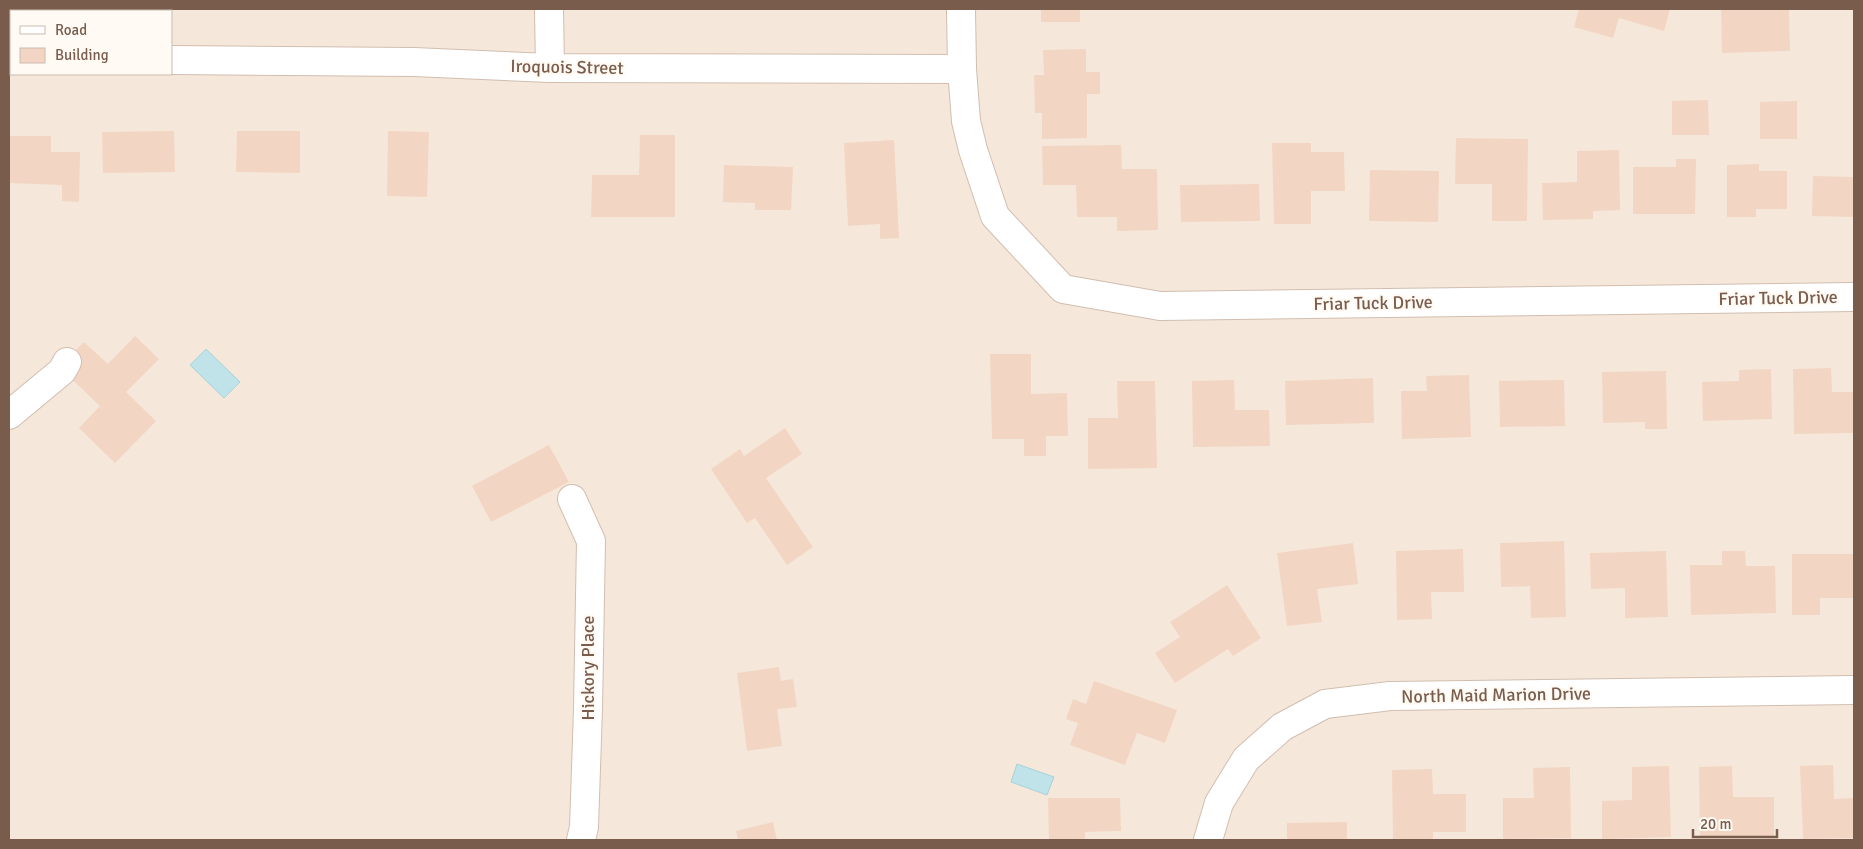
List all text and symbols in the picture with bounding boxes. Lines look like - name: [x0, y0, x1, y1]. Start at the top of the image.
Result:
- legend: [10, 10, 172, 75]
- text: Road: [55, 21, 87, 39]
- text: Building: [55, 46, 109, 64]
- street label: Iroquois Street: [510, 55, 624, 79]
- street label: Friar Tuck Drive: [1718, 286, 1838, 310]
- street label: Friar Tuck Drive: [1313, 291, 1433, 315]
- street label: Hickory Place: [577, 616, 599, 720]
- street label: North Maid Marion Drive: [1401, 682, 1591, 708]
- scale bar: [1693, 806, 1777, 838]
- text: 20 m: [1700, 815, 1731, 833]

